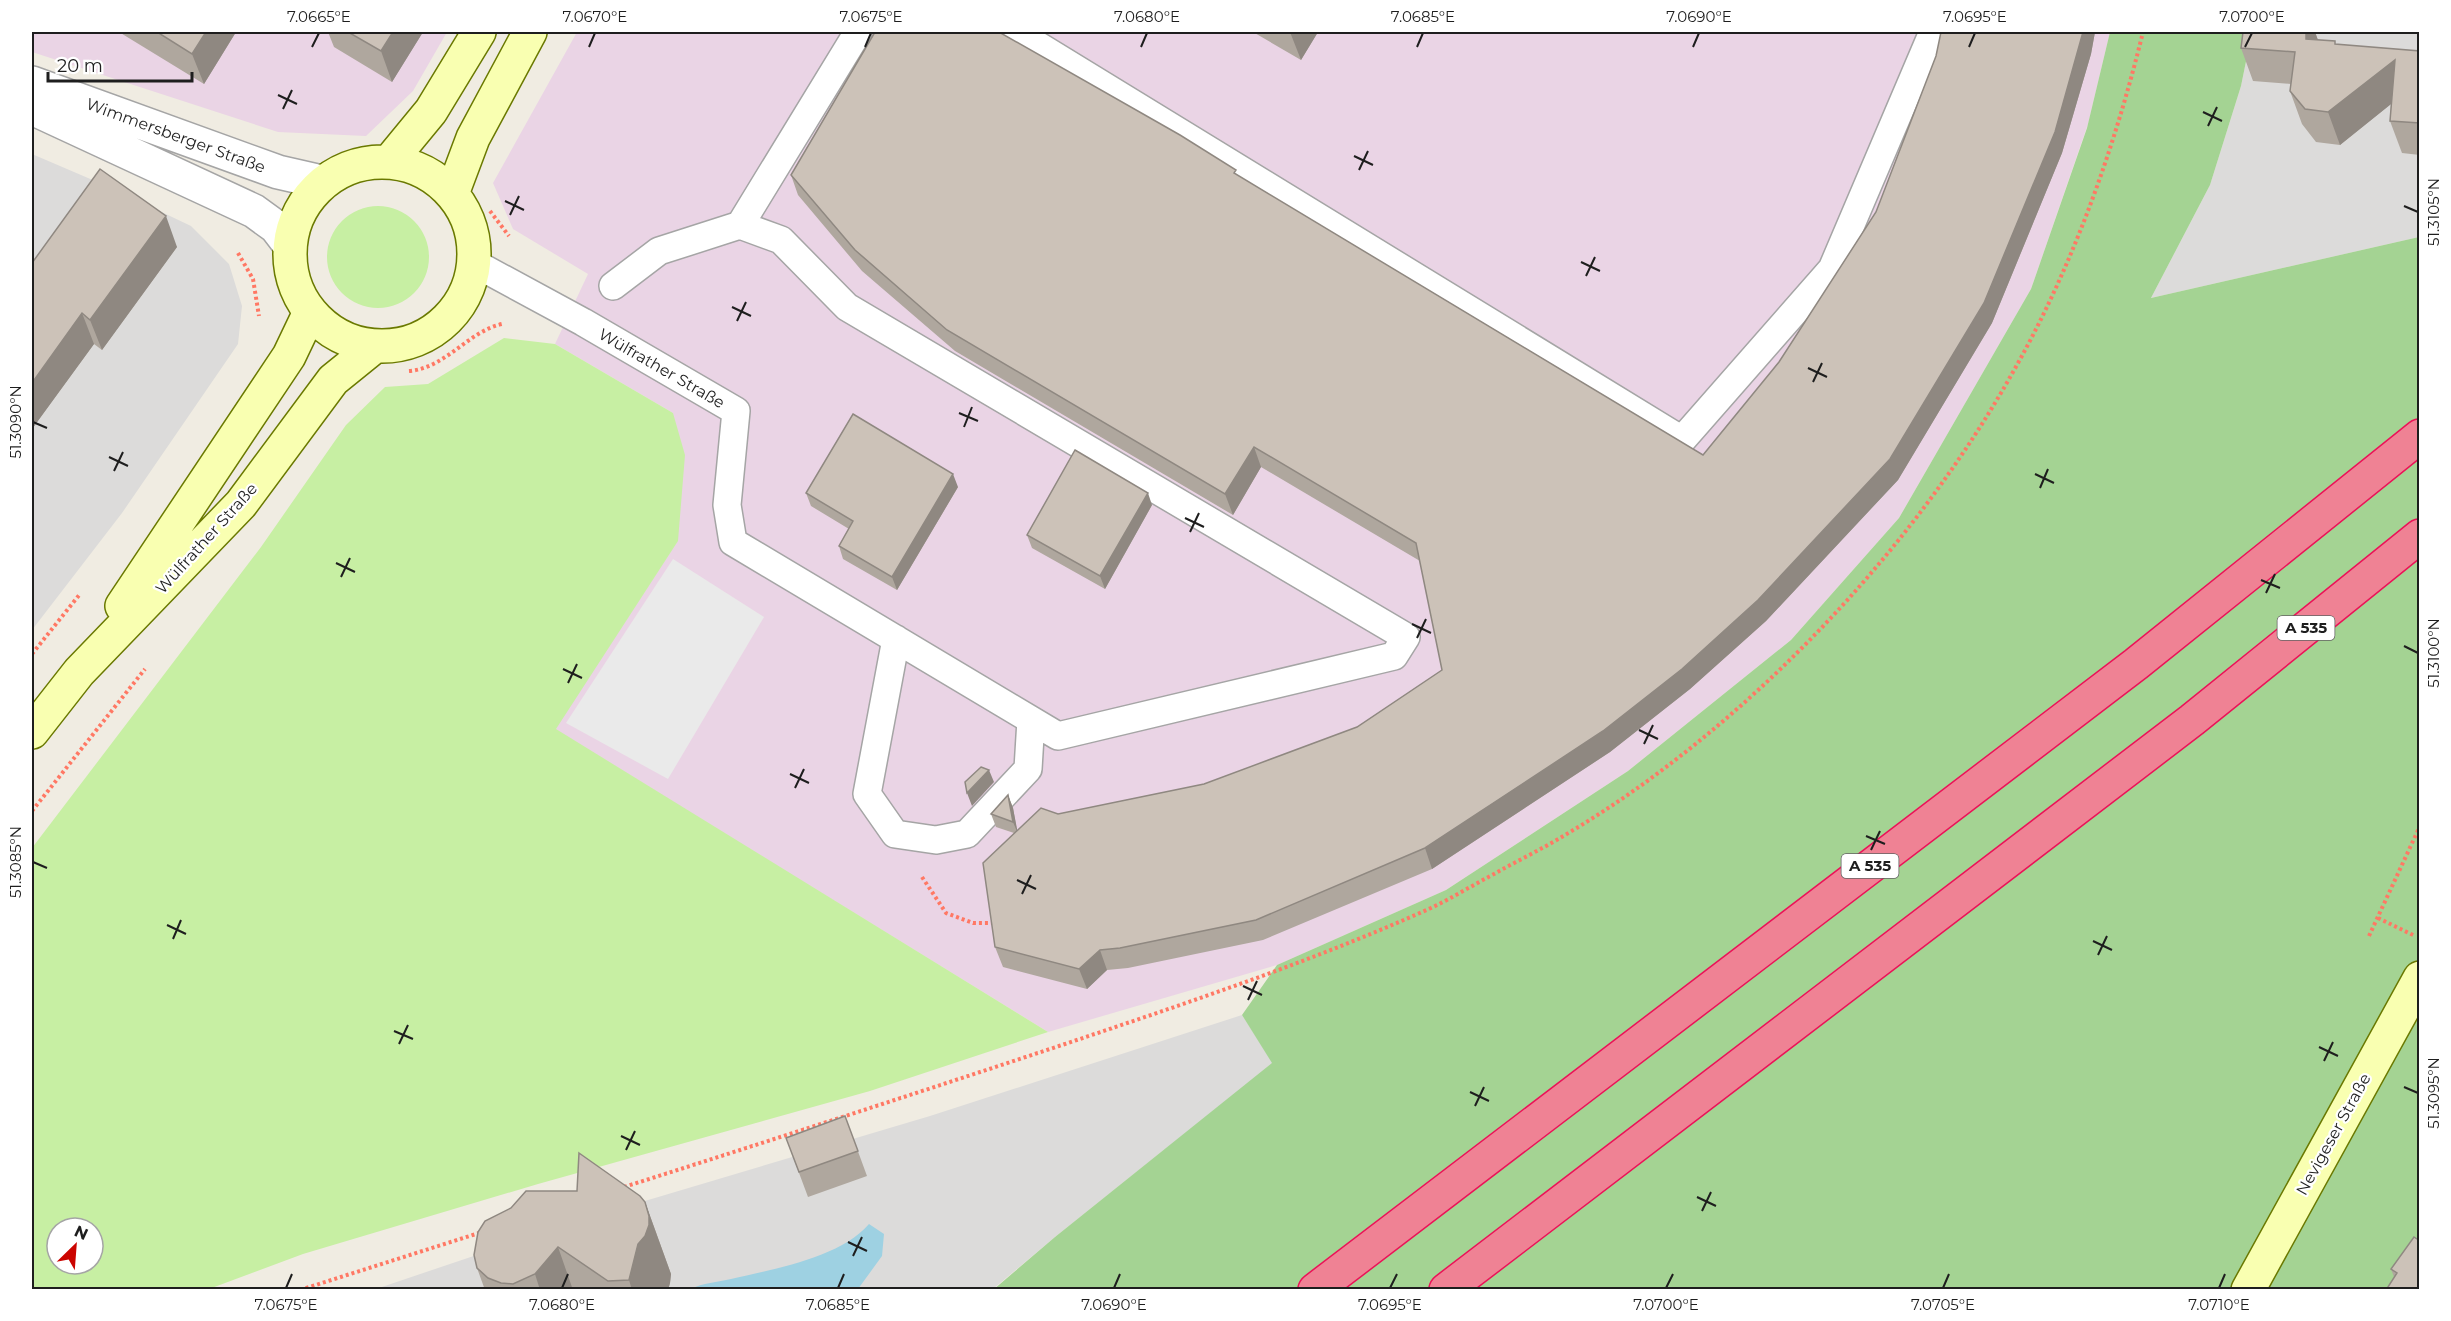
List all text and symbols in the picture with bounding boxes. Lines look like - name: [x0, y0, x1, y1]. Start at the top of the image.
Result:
- text: 7.0665°E: [287, 7, 351, 26]
- text: 7.0670°E: [563, 7, 627, 26]
- text: 7.0675°E: [839, 7, 903, 26]
- text: 7.0680°E: [1114, 7, 1180, 26]
- text: 7.0685°E: [1391, 7, 1455, 26]
- text: 7.0690°E: [1666, 7, 1732, 26]
- text: 7.0695°E: [1943, 7, 2007, 26]
- text: 7.0700°E: [2219, 7, 2285, 26]
- scale bar: [48, 45, 192, 83]
- text: 20 m: [57, 55, 103, 77]
- street label: Wimmersberger Straße: [84, 94, 268, 177]
- text: 51.3105°N: [2424, 178, 2443, 246]
- street label: Wülfrather Straße: [595, 325, 728, 412]
- text: 51.3090°N: [6, 385, 25, 459]
- street label: Wülfrather Straße: [152, 479, 261, 598]
- road number: A 535: [2278, 616, 2334, 640]
- text: 51.3100°N: [2424, 618, 2443, 688]
- text: 51.3085°N: [6, 826, 25, 898]
- road number: A 535: [1842, 854, 1898, 878]
- text: 51.3095°N: [2424, 1057, 2443, 1129]
- street label: Nevigeser Straße: [2292, 1070, 2375, 1198]
- north arrow: [45, 1216, 105, 1276]
- text: N: [71, 1222, 91, 1244]
- text: 7.0675°E: [254, 1295, 318, 1314]
- text: 7.0680°E: [529, 1295, 595, 1314]
- text: 7.0685°E: [806, 1295, 870, 1314]
- text: 7.0690°E: [1081, 1295, 1147, 1314]
- text: 7.0695°E: [1358, 1295, 1422, 1314]
- text: 7.0700°E: [1633, 1295, 1699, 1314]
- text: 7.0705°E: [1911, 1295, 1975, 1314]
- text: 7.0710°E: [2188, 1295, 2250, 1314]

